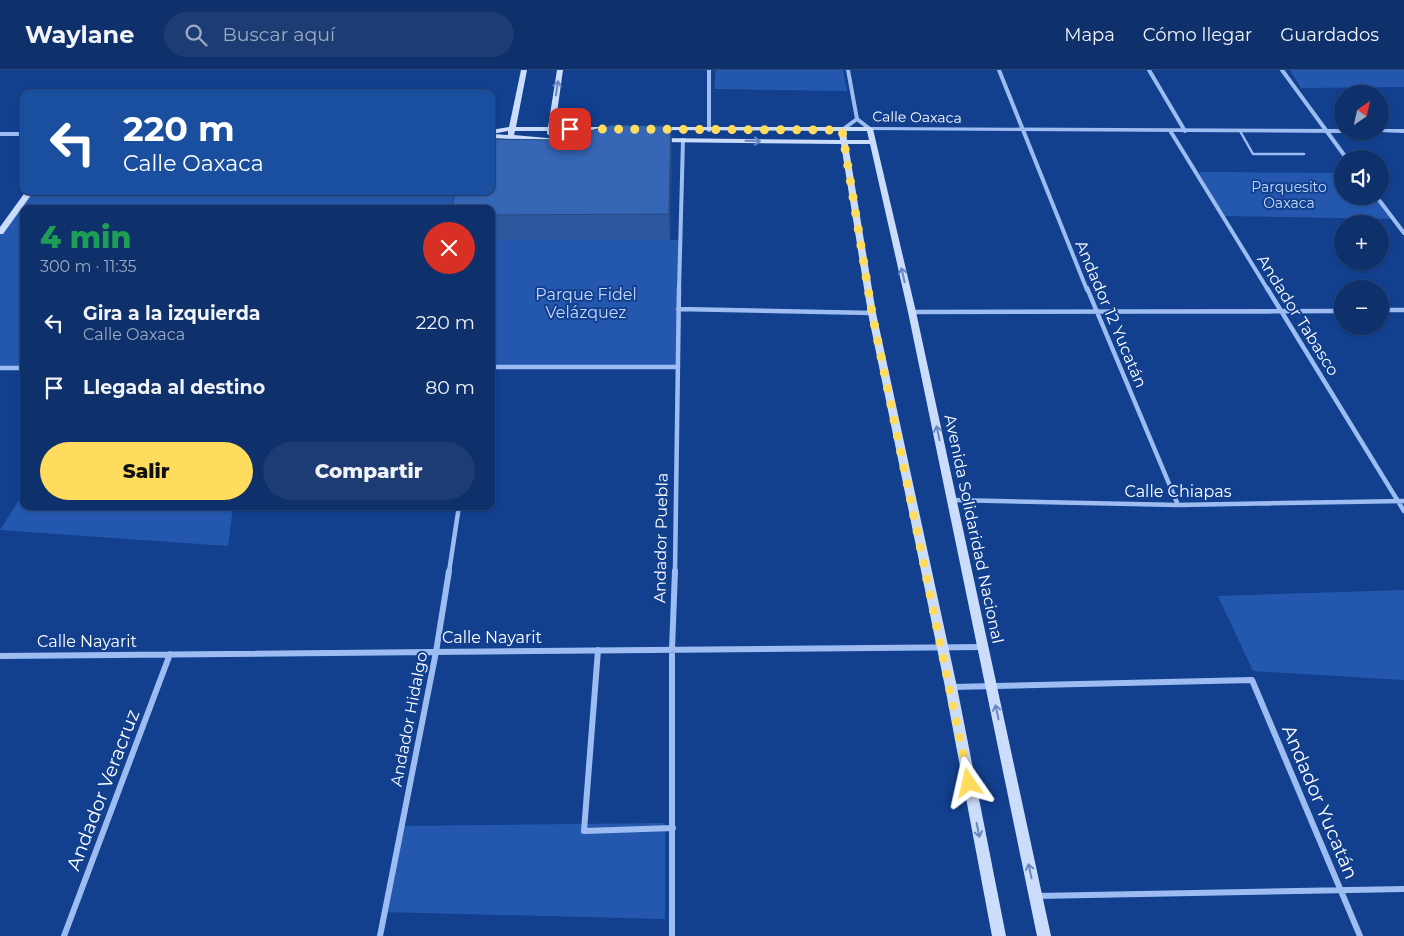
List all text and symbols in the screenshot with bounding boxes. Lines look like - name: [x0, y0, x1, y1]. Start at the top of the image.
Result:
- search box: [164, 12, 514, 57]
- text: Waylane: [25, 20, 134, 49]
- icon: search: [182, 21, 210, 49]
- text: Buscar aquí: [222, 23, 335, 46]
- text: Mapa: [1064, 24, 1115, 46]
- text: Cómo llegar: [1143, 24, 1252, 46]
- text: Guardados: [1280, 24, 1379, 46]
- one-way arrow: [552, 80, 562, 96]
- north arrow: [1334, 85, 1389, 140]
- map controls: [1334, 85, 1389, 335]
- text: 220 m: [123, 107, 235, 150]
- street label: Calle Oaxaca: [872, 107, 962, 127]
- pin: [549, 108, 591, 150]
- icon: left: [40, 110, 105, 175]
- icon: arrive: [556, 115, 584, 143]
- one-way arrow: [744, 136, 760, 146]
- text: Calle Oaxaca: [123, 150, 264, 177]
- button: sound: [1334, 150, 1389, 205]
- park label: Parquesito Oaxaca: [1251, 178, 1327, 212]
- button: +: [1334, 215, 1389, 270]
- text: 4 min: [40, 219, 131, 256]
- button: close: [423, 222, 475, 274]
- street label: Andador 12 Yucatán: [1071, 237, 1151, 391]
- street label: Andador Tabasco: [1253, 251, 1343, 379]
- text: 300 m · 11:35: [40, 257, 137, 276]
- one-way arrow: [898, 267, 907, 283]
- button: −: [1334, 280, 1389, 335]
- park label: Parque Fidel Velázquez: [535, 285, 637, 322]
- text: Gira a la izquierda: [83, 302, 261, 325]
- icon: left: [40, 309, 68, 337]
- text: 220 m: [416, 311, 475, 334]
- text: Calle Oaxaca: [83, 325, 185, 344]
- icon: arrive: [40, 374, 68, 402]
- text: Llegada al destino: [83, 376, 265, 399]
- text: 80 m: [425, 376, 475, 399]
- street label: Avenida Solidaridad Nacional: [940, 413, 1008, 645]
- one-way arrow: [933, 426, 942, 442]
- button: Salir: [40, 442, 253, 500]
- button: Compartir: [263, 442, 475, 500]
- street label: Andador Puebla: [650, 473, 672, 603]
- street label: Calle Chiapas: [1124, 482, 1232, 501]
- street label: Calle Nayarit: [442, 628, 543, 647]
- street label: Calle Nayarit: [37, 632, 138, 651]
- street label: Andador Hidalgo: [387, 650, 431, 788]
- one-way arrow: [992, 704, 1002, 720]
- street label: Andador Veracruz: [62, 706, 144, 874]
- street label: Andador Yucatán: [1277, 721, 1363, 883]
- position arrow: [942, 756, 994, 808]
- one-way arrow: [974, 822, 984, 838]
- one-way arrow: [1025, 864, 1035, 880]

